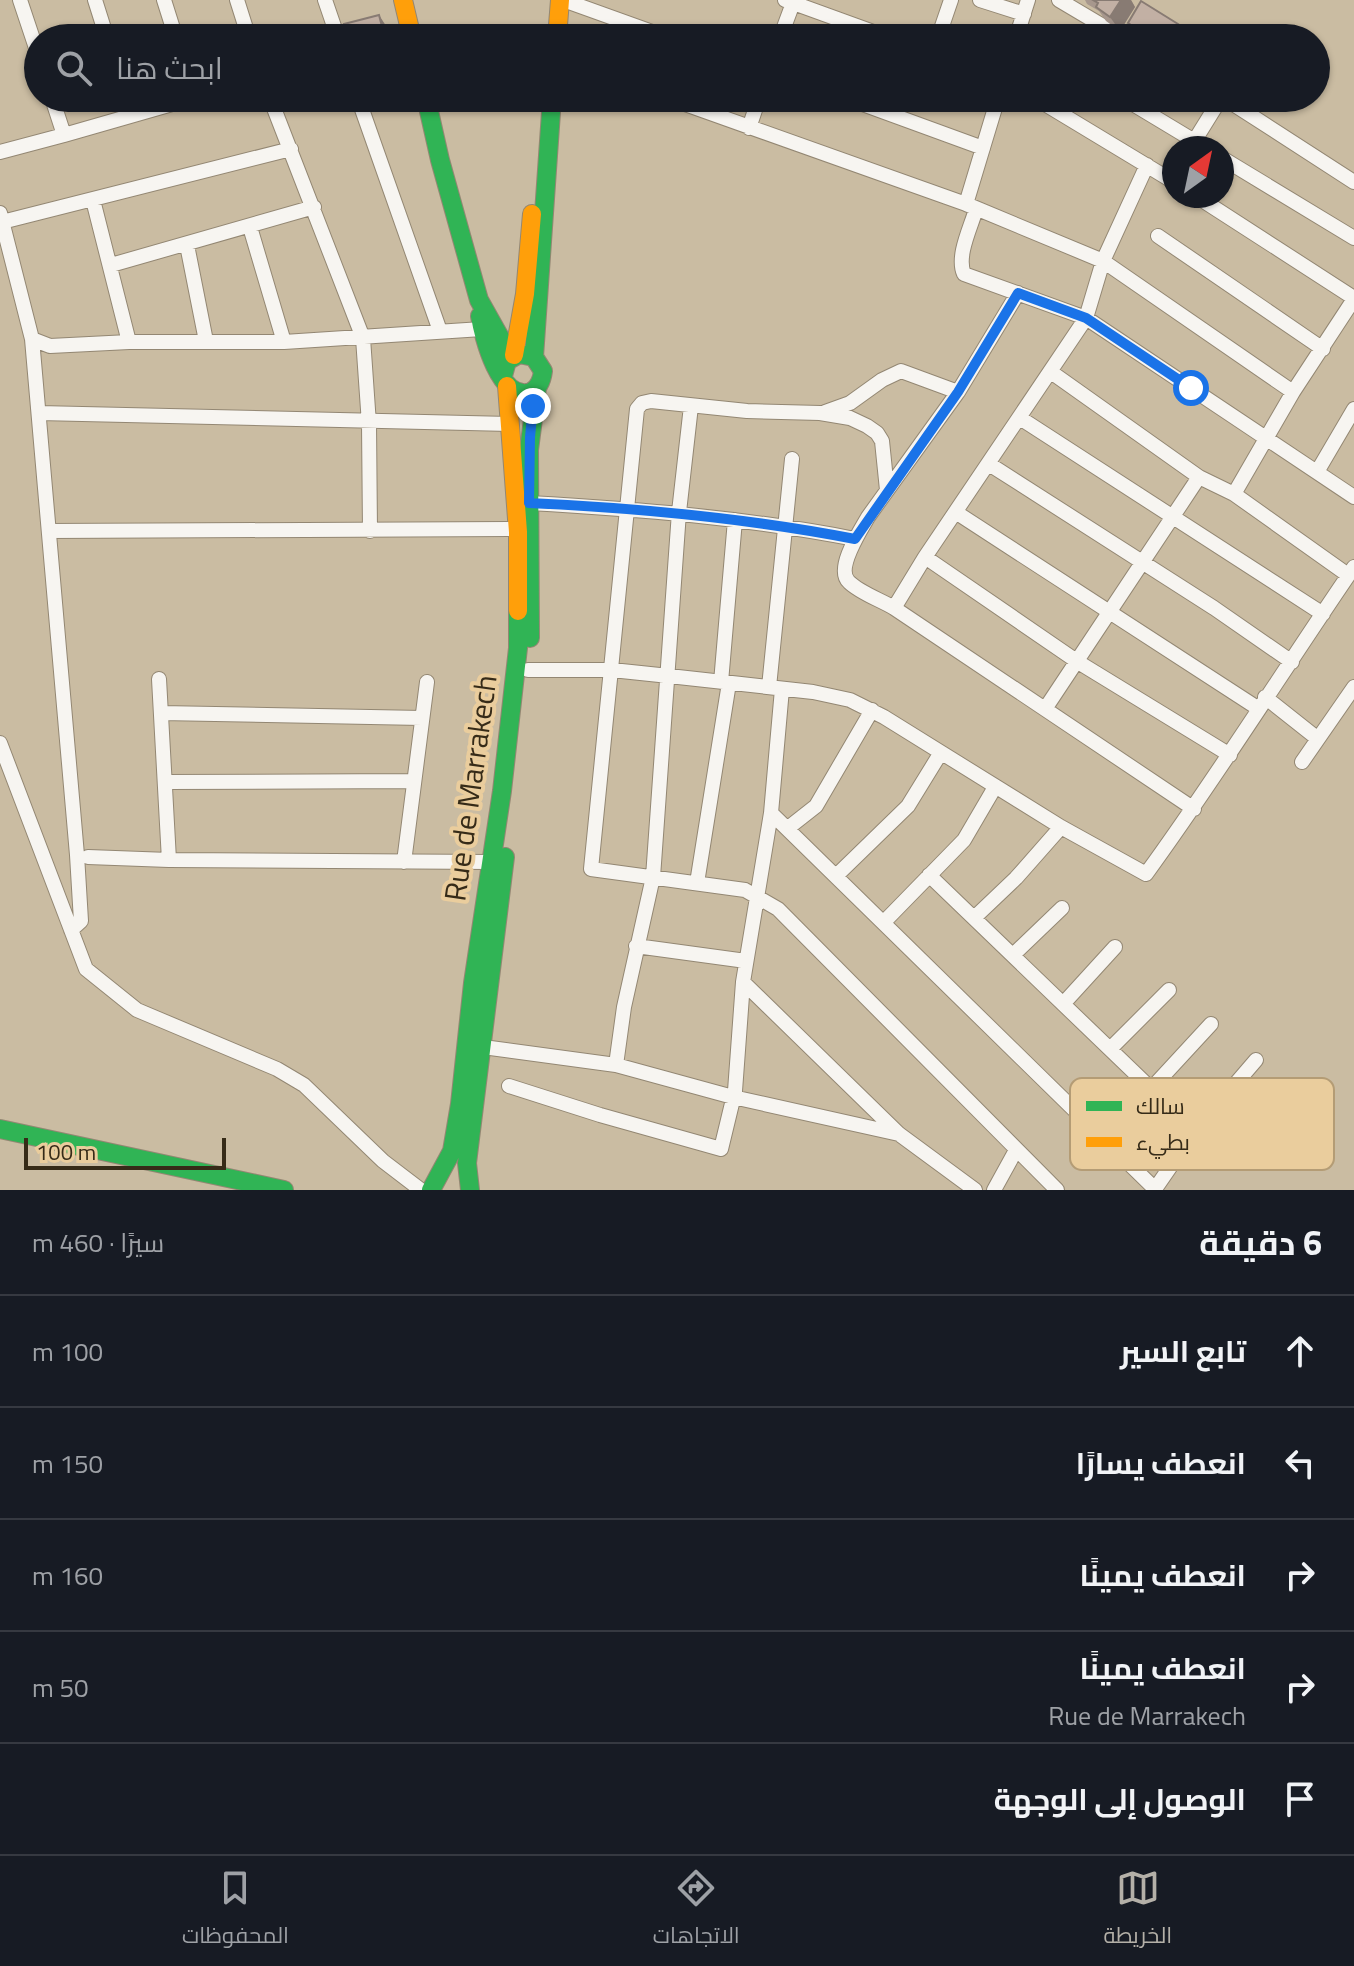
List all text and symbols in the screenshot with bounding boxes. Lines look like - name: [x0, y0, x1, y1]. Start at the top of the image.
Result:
- search box: [24, 24, 1330, 112]
- text: ابحث هنا: [116, 45, 223, 91]
- icon: search: [52, 46, 96, 90]
- north arrow: [1162, 136, 1234, 208]
- route start: [1173, 370, 1209, 406]
- route end: [515, 388, 551, 424]
- street label: Rue de Marrakech: [431, 672, 509, 904]
- legend: [1070, 1078, 1334, 1170]
- text: سالك: [1136, 1089, 1185, 1123]
- text: بطيء: [1136, 1125, 1190, 1159]
- scale bar: [24, 1134, 226, 1170]
- text: 100 m: [36, 1135, 96, 1169]
- text: 6 دقيقة: [1199, 1216, 1322, 1268]
- text: سيرًا · 460 m: [32, 1223, 164, 1262]
- text: تابع السير: [1120, 1328, 1246, 1374]
- icon: ahead: [1278, 1329, 1322, 1373]
- text: 100 m: [32, 1332, 103, 1371]
- text: انعطف يسارًا: [1076, 1440, 1246, 1486]
- icon: left: [1278, 1441, 1322, 1485]
- text: 150 m: [32, 1444, 103, 1483]
- text: انعطف يمينًا: [1079, 1552, 1246, 1598]
- icon: right: [1278, 1553, 1322, 1597]
- text: 160 m: [32, 1556, 103, 1595]
- text: انعطف يمينًا: [1079, 1645, 1246, 1691]
- icon: right: [1278, 1665, 1322, 1709]
- text: 50 m: [32, 1668, 89, 1707]
- text: Rue de Marrakech: [1048, 1696, 1246, 1735]
- text: الوصول إلى الوجهة: [994, 1776, 1246, 1822]
- icon: arrive: [1278, 1777, 1322, 1821]
- tab: المحفوظات: [182, 1866, 289, 1956]
- tab: الاتجاهات: [653, 1866, 740, 1956]
- tab: الخريطة: [1103, 1866, 1172, 1956]

